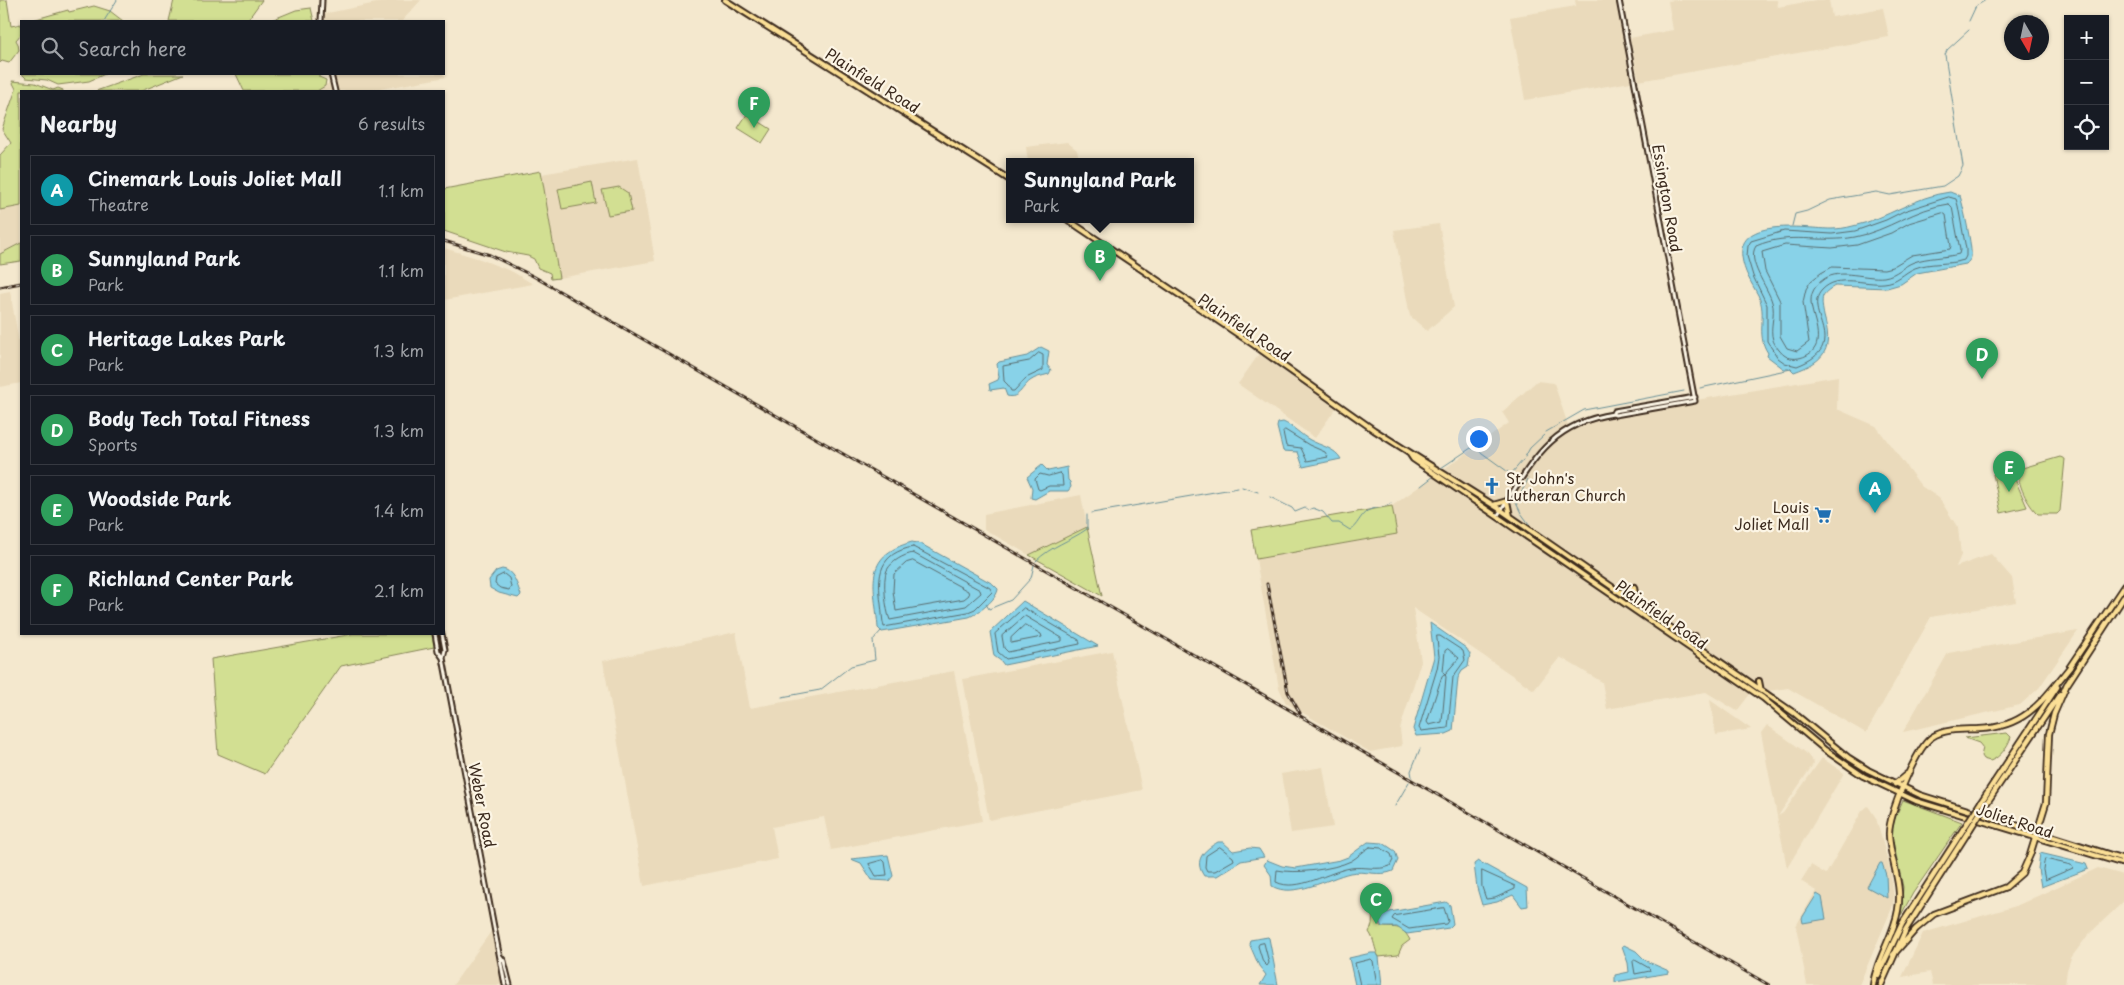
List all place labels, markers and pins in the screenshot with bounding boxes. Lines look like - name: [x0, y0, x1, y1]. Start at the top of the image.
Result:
- pin: F: [738, 87, 770, 128]
- pin: B: [1084, 240, 1116, 281]
- pin: D: [1966, 338, 1998, 379]
- pin: E: [1993, 451, 2025, 492]
- place label: St. John's Lutheran Church: [1506, 466, 1626, 506]
- pin: A: [1859, 472, 1891, 513]
- church icon: St. John's Lutheran Church: [1482, 476, 1502, 496]
- place label: Louis Joliet Mall: [1734, 495, 1809, 535]
- supermarket icon: Louis Joliet Mall: [1813, 505, 1833, 525]
- pin: C: [1360, 883, 1392, 924]

